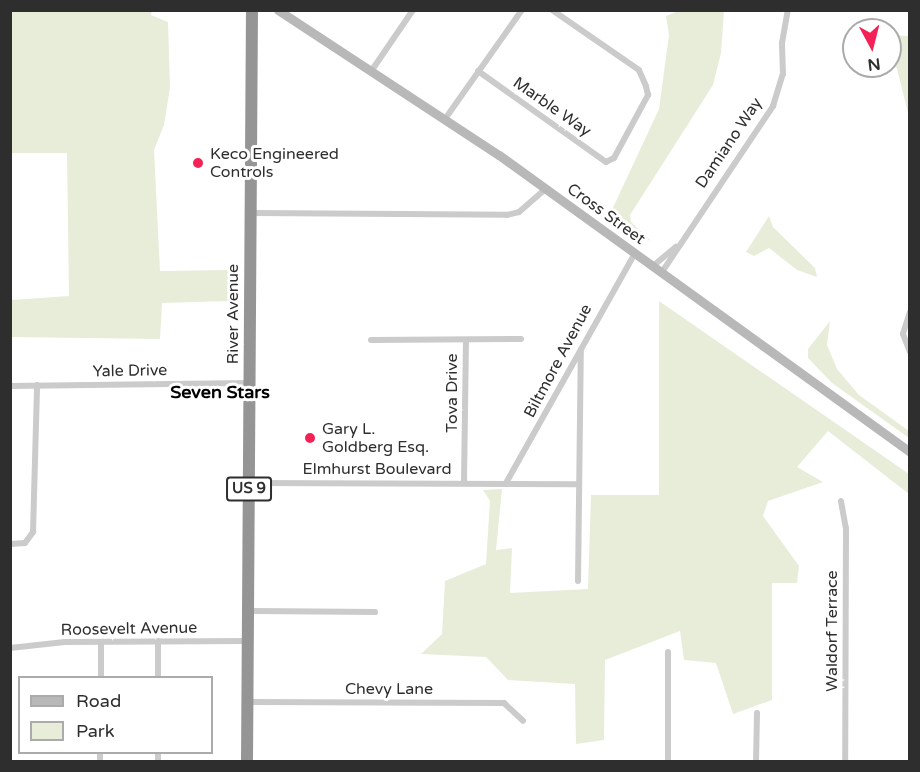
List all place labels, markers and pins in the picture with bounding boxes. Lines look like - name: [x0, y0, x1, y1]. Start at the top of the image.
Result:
- place label: Keco Engineered Controls: [210, 144, 339, 182]
- marker: Keco Engineered Controls: [191, 156, 205, 170]
- place label: Gary L. Goldberg Esq.: [322, 419, 429, 457]
- marker: Gary L. Goldberg Esq.: [303, 431, 317, 445]

